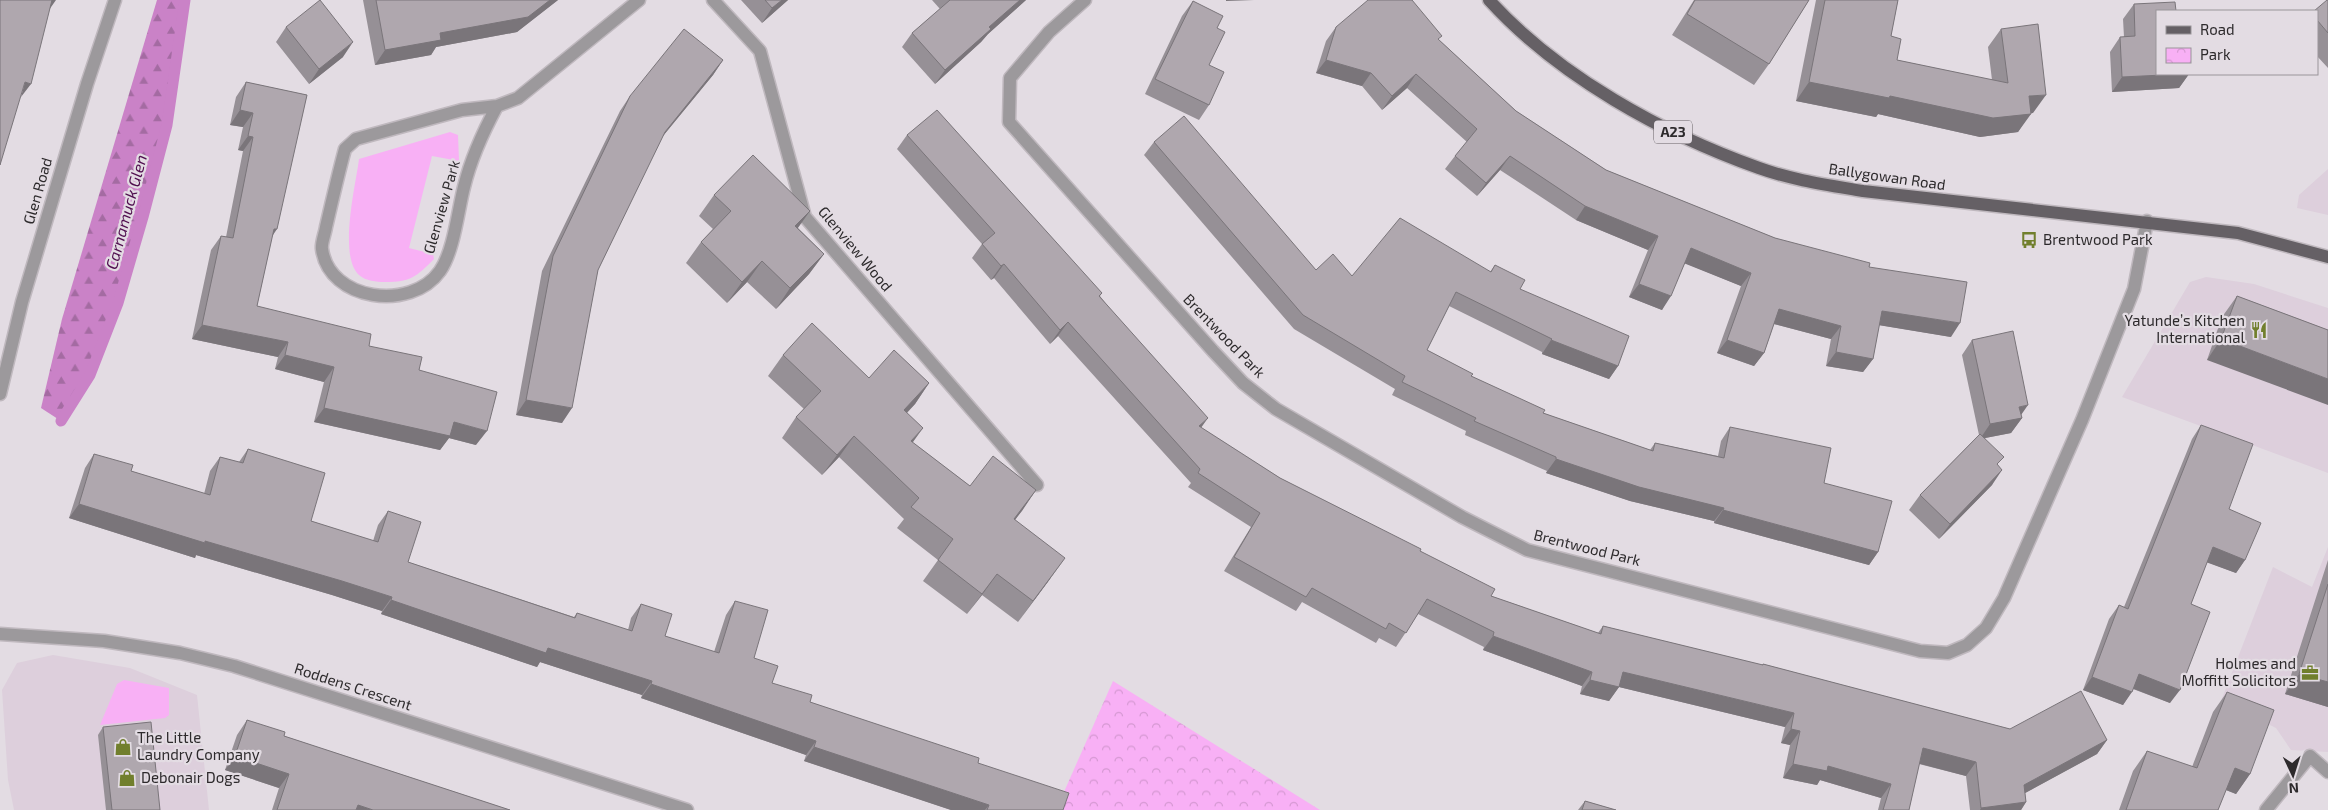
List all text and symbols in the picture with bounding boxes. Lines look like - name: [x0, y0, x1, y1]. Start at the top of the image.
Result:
- legend: [2156, 10, 2318, 75]
- text: Road: [2200, 20, 2235, 38]
- text: Park: [2200, 45, 2231, 63]
- road number: A23: [1654, 120, 1692, 144]
- water label: Carnamuck Glen: [101, 152, 150, 271]
- street label: Glen Road: [19, 155, 55, 226]
- street label: Glenview Park: [419, 158, 463, 256]
- street label: Ballygowan Road: [1827, 159, 1947, 193]
- street label: Glenview Wood: [815, 202, 896, 294]
- bus stop icon: Brentwood Park: [2019, 230, 2039, 250]
- place label: Brentwood Park: [2043, 230, 2153, 248]
- street label: Brentwood Park: [1180, 290, 1270, 381]
- place label: Yatunde’s Kitchen International: [2125, 311, 2246, 346]
- restaurant icon: Yatunde’s Kitchen International: [2249, 320, 2269, 340]
- street label: Brentwood Park: [1532, 525, 1643, 569]
- place label: Holmes and Moffitt Solicitors: [2182, 654, 2296, 689]
- street label: Roddens Crescent: [292, 659, 415, 714]
- office icon: Holmes and Moffitt Solicitors: [2300, 663, 2320, 683]
- place label: The Little Laundry Company: [137, 728, 260, 763]
- shop icon: The Little Laundry Company: [113, 737, 133, 757]
- north arrow: [2268, 750, 2318, 800]
- shop icon: Debonair Dogs: [117, 768, 137, 788]
- place label: Debonair Dogs: [141, 768, 240, 786]
- text: N: [2288, 780, 2300, 797]

